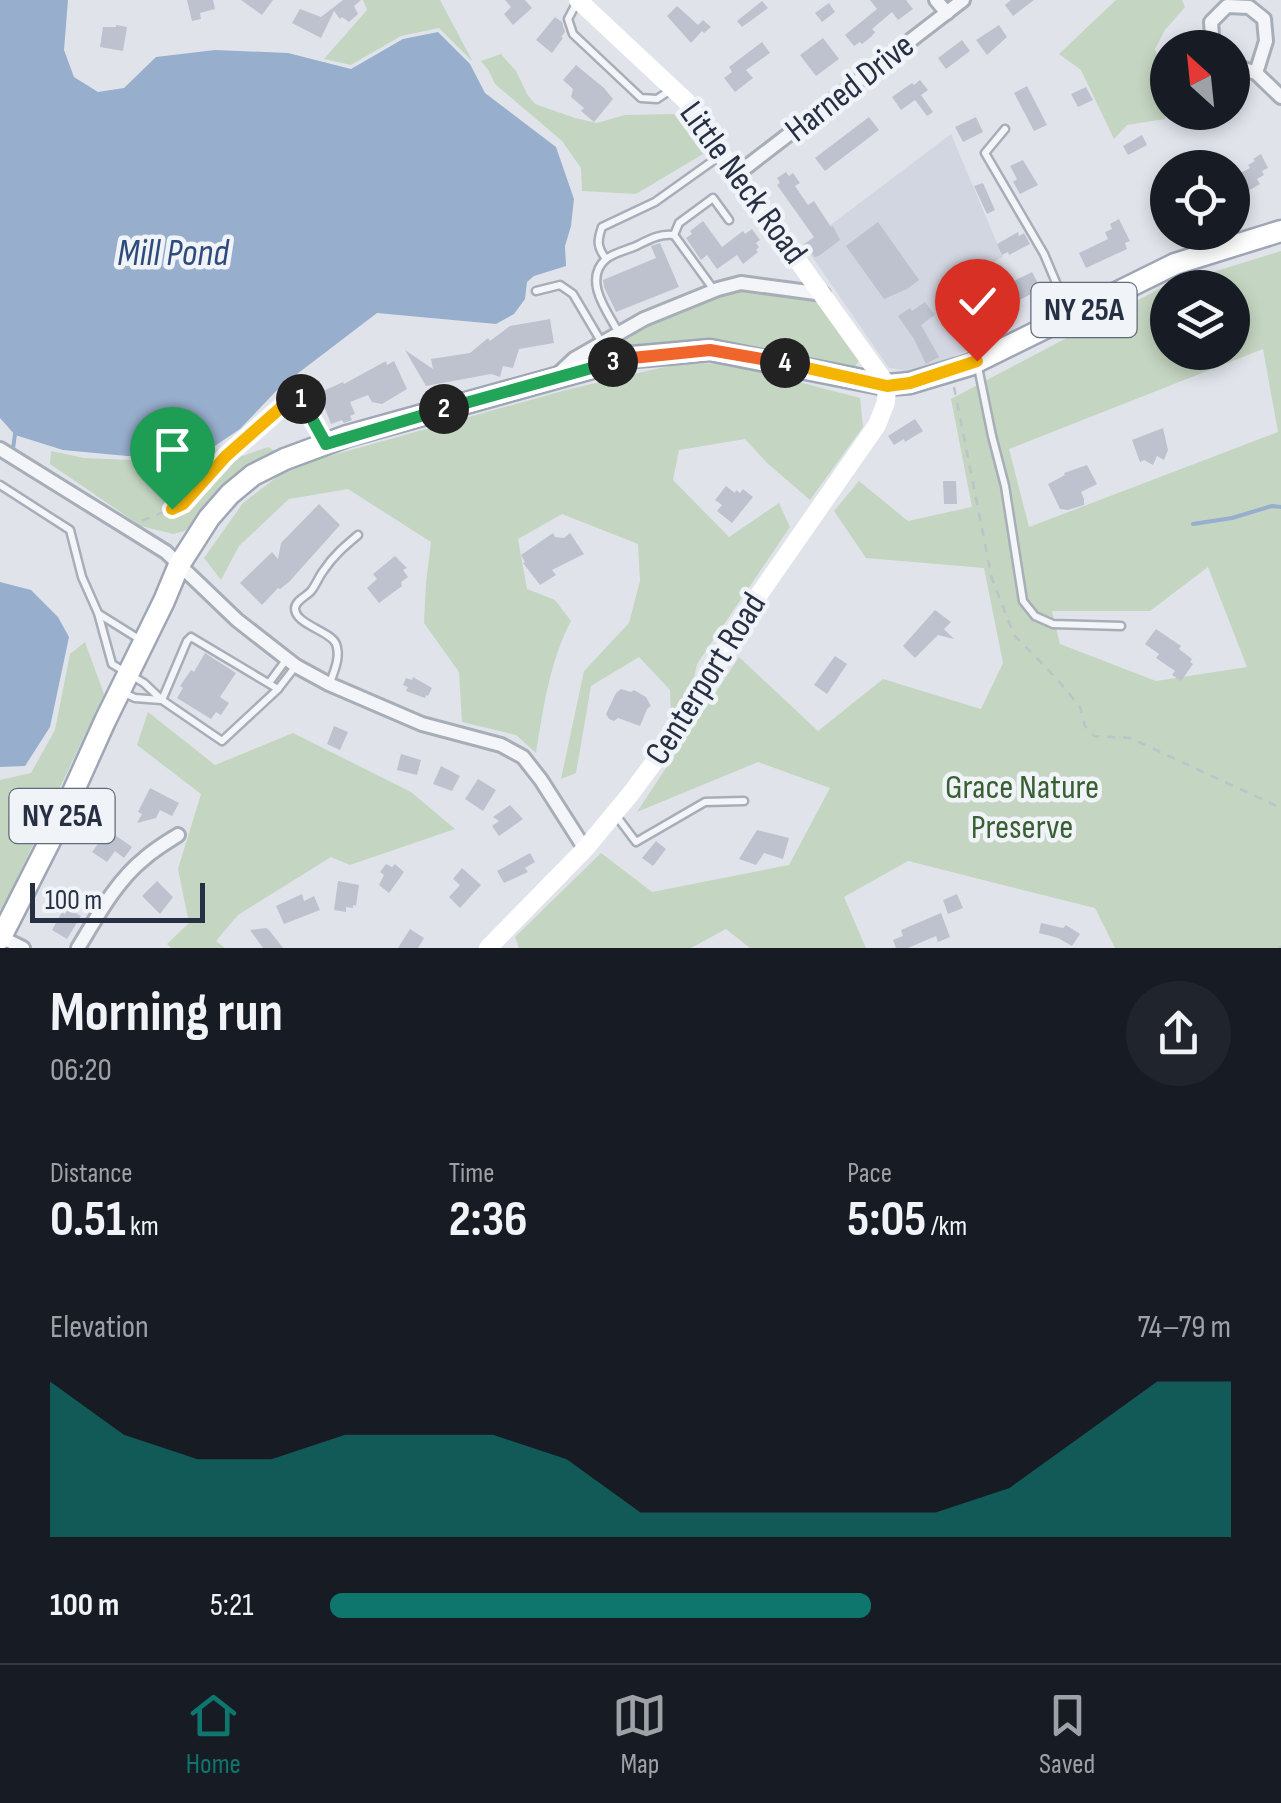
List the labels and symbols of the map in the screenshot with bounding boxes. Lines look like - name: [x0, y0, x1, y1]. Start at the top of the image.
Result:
- street label: Harned Drive: [777, 24, 923, 152]
- north arrow: [1150, 30, 1250, 130]
- street label: Little Neck Road: [670, 93, 816, 273]
- water label: Mill Pond: [117, 231, 230, 276]
- pin: [935, 259, 1020, 362]
- road number: NY 25A: [1032, 283, 1136, 337]
- pin: 3: [588, 337, 638, 387]
- pin: 4: [760, 338, 810, 388]
- pin: 1: [276, 374, 326, 424]
- pin: 2: [419, 384, 469, 434]
- pin: [130, 407, 215, 510]
- street label: Centerport Road: [636, 585, 776, 773]
- park label: Grace Nature Preserve: [945, 766, 1099, 849]
- road number: NY 25A: [10, 789, 114, 843]
- scale bar: [30, 878, 205, 923]

